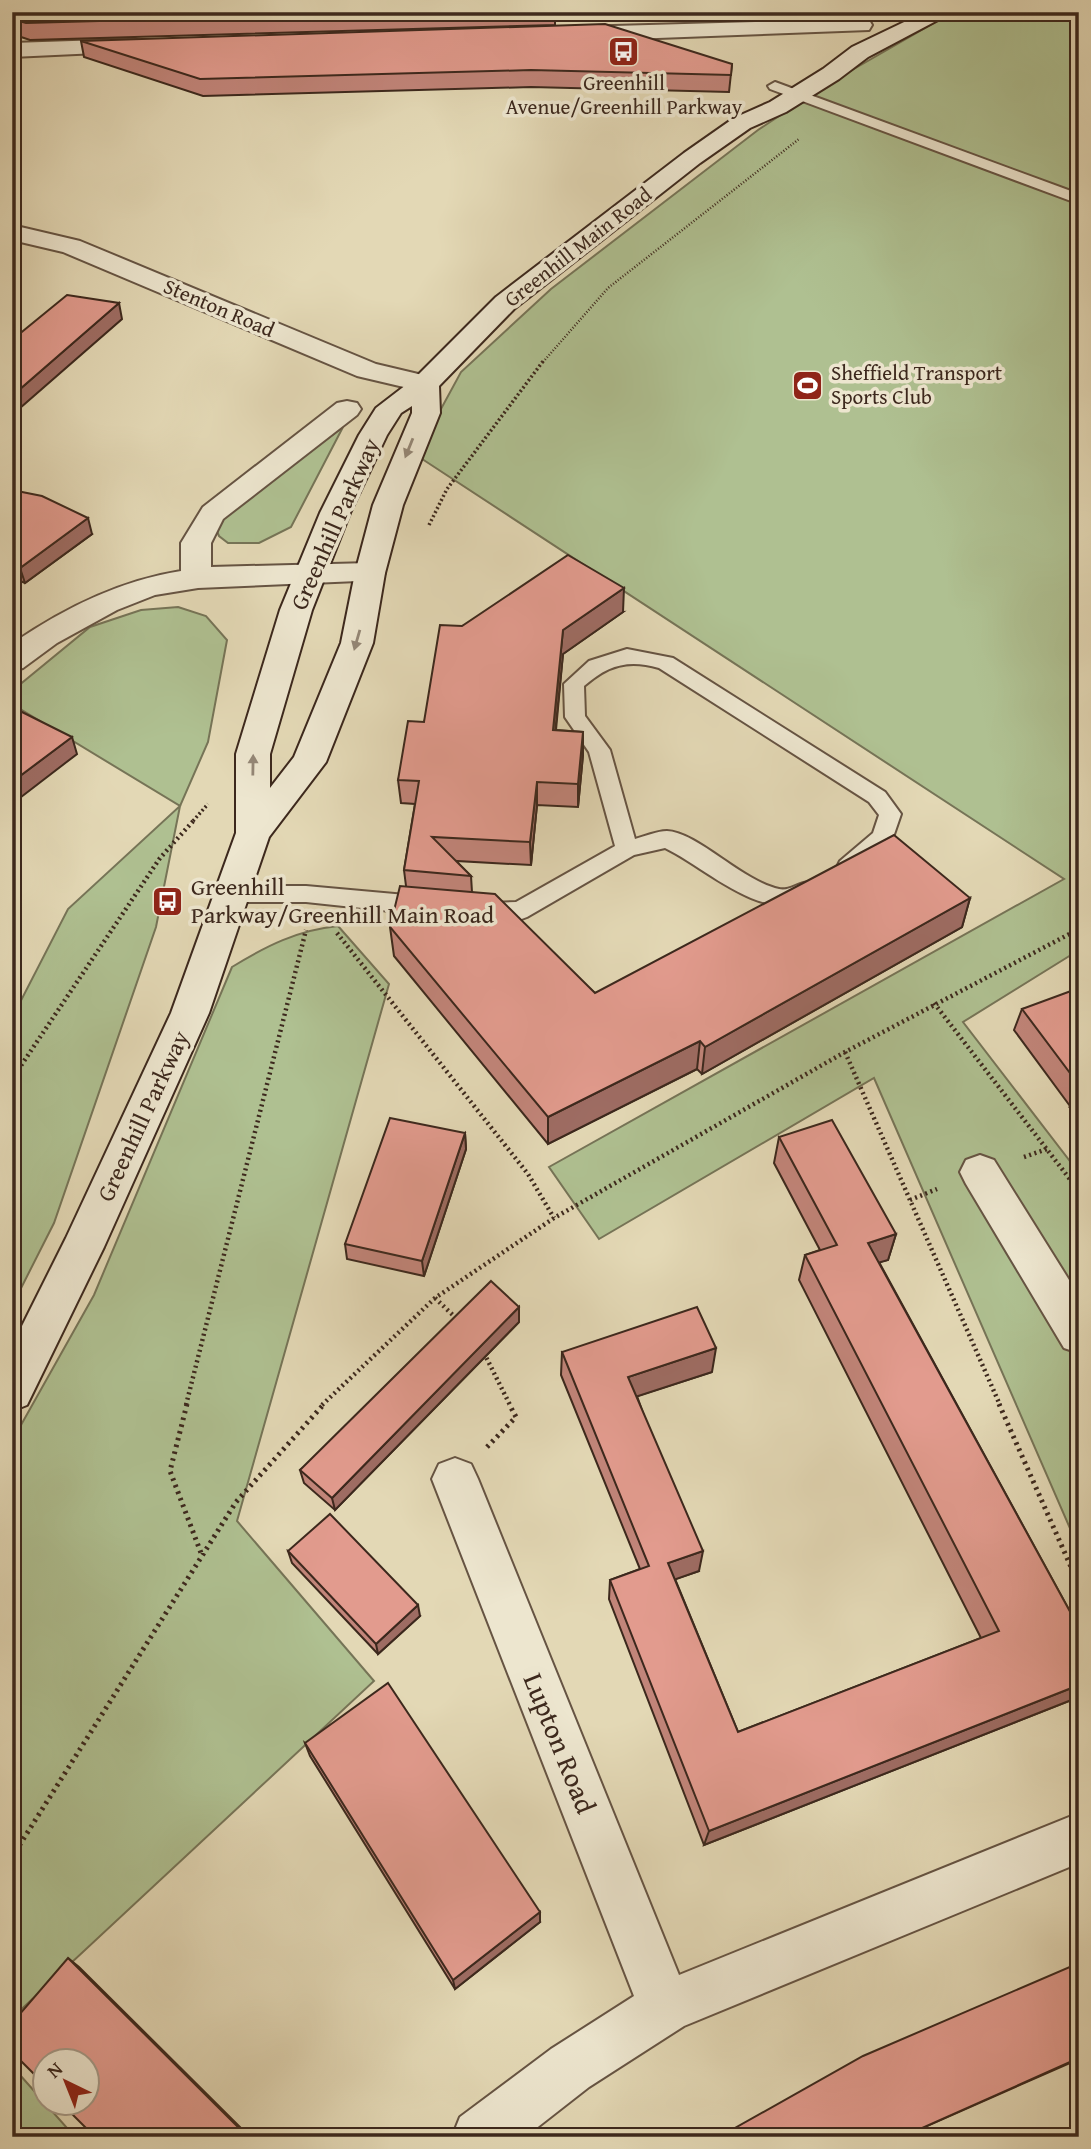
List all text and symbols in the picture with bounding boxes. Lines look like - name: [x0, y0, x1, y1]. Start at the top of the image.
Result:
- bus stop icon: Greenhill Avenue/Greenhill Parkway: [607, 34, 641, 68]
- place label: Greenhill Avenue/Greenhill Parkway: [506, 67, 743, 122]
- street label: Greenhill Main Road: [497, 179, 659, 314]
- street label: Stenton Road: [159, 270, 280, 345]
- place label: Sheffield Transport Sports Club: [831, 357, 1003, 412]
- sports icon: Sheffield Transport Sports Club: [791, 368, 825, 402]
- street label: Greenhill Parkway: [281, 432, 388, 615]
- one-way arrow: [404, 438, 415, 459]
- one-way arrow: [351, 630, 361, 651]
- one-way arrow: [247, 754, 259, 776]
- place label: Greenhill Parkway/Greenhill Main Road: [191, 869, 494, 932]
- bus stop icon: Greenhill Parkway/Greenhill Main Road: [151, 884, 185, 918]
- street label: Greenhill Parkway: [88, 1025, 198, 1207]
- street label: Lupton Road: [514, 1666, 607, 1819]
- north arrow: [32, 2048, 102, 2118]
- text: N: [40, 2055, 69, 2084]

